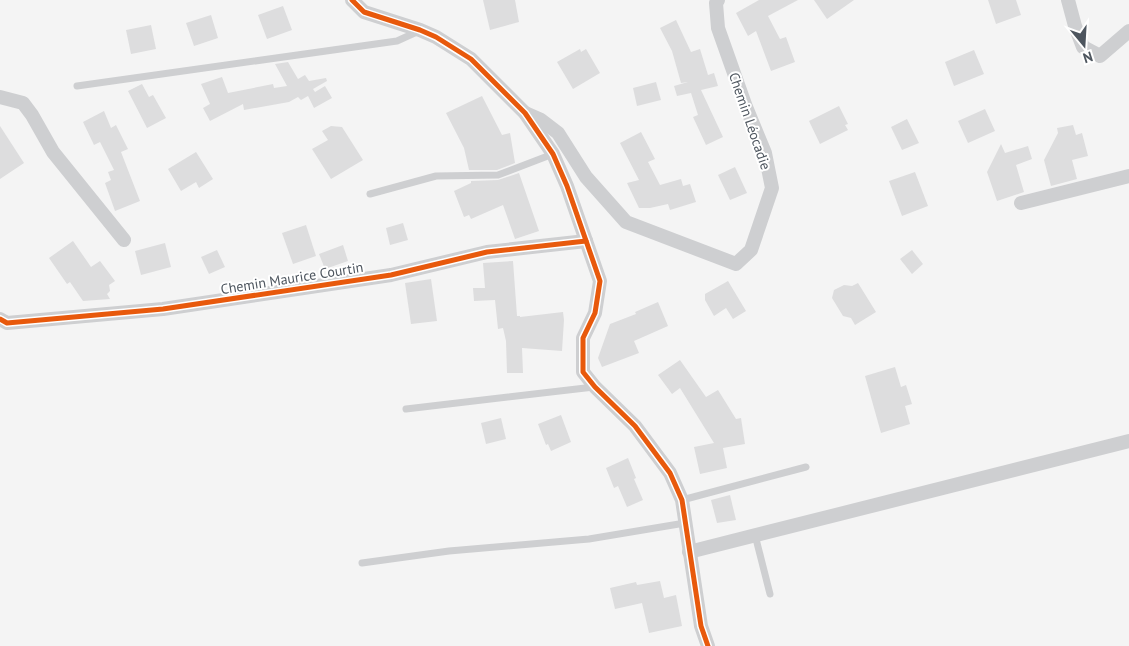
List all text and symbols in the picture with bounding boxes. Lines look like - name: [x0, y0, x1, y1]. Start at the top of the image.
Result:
- north arrow: [1059, 20, 1109, 70]
- text: N: [1081, 47, 1095, 67]
- street label: Chemin Léocadie: [725, 70, 775, 172]
- street label: Chemin Maurice Courtin: [219, 258, 365, 298]

